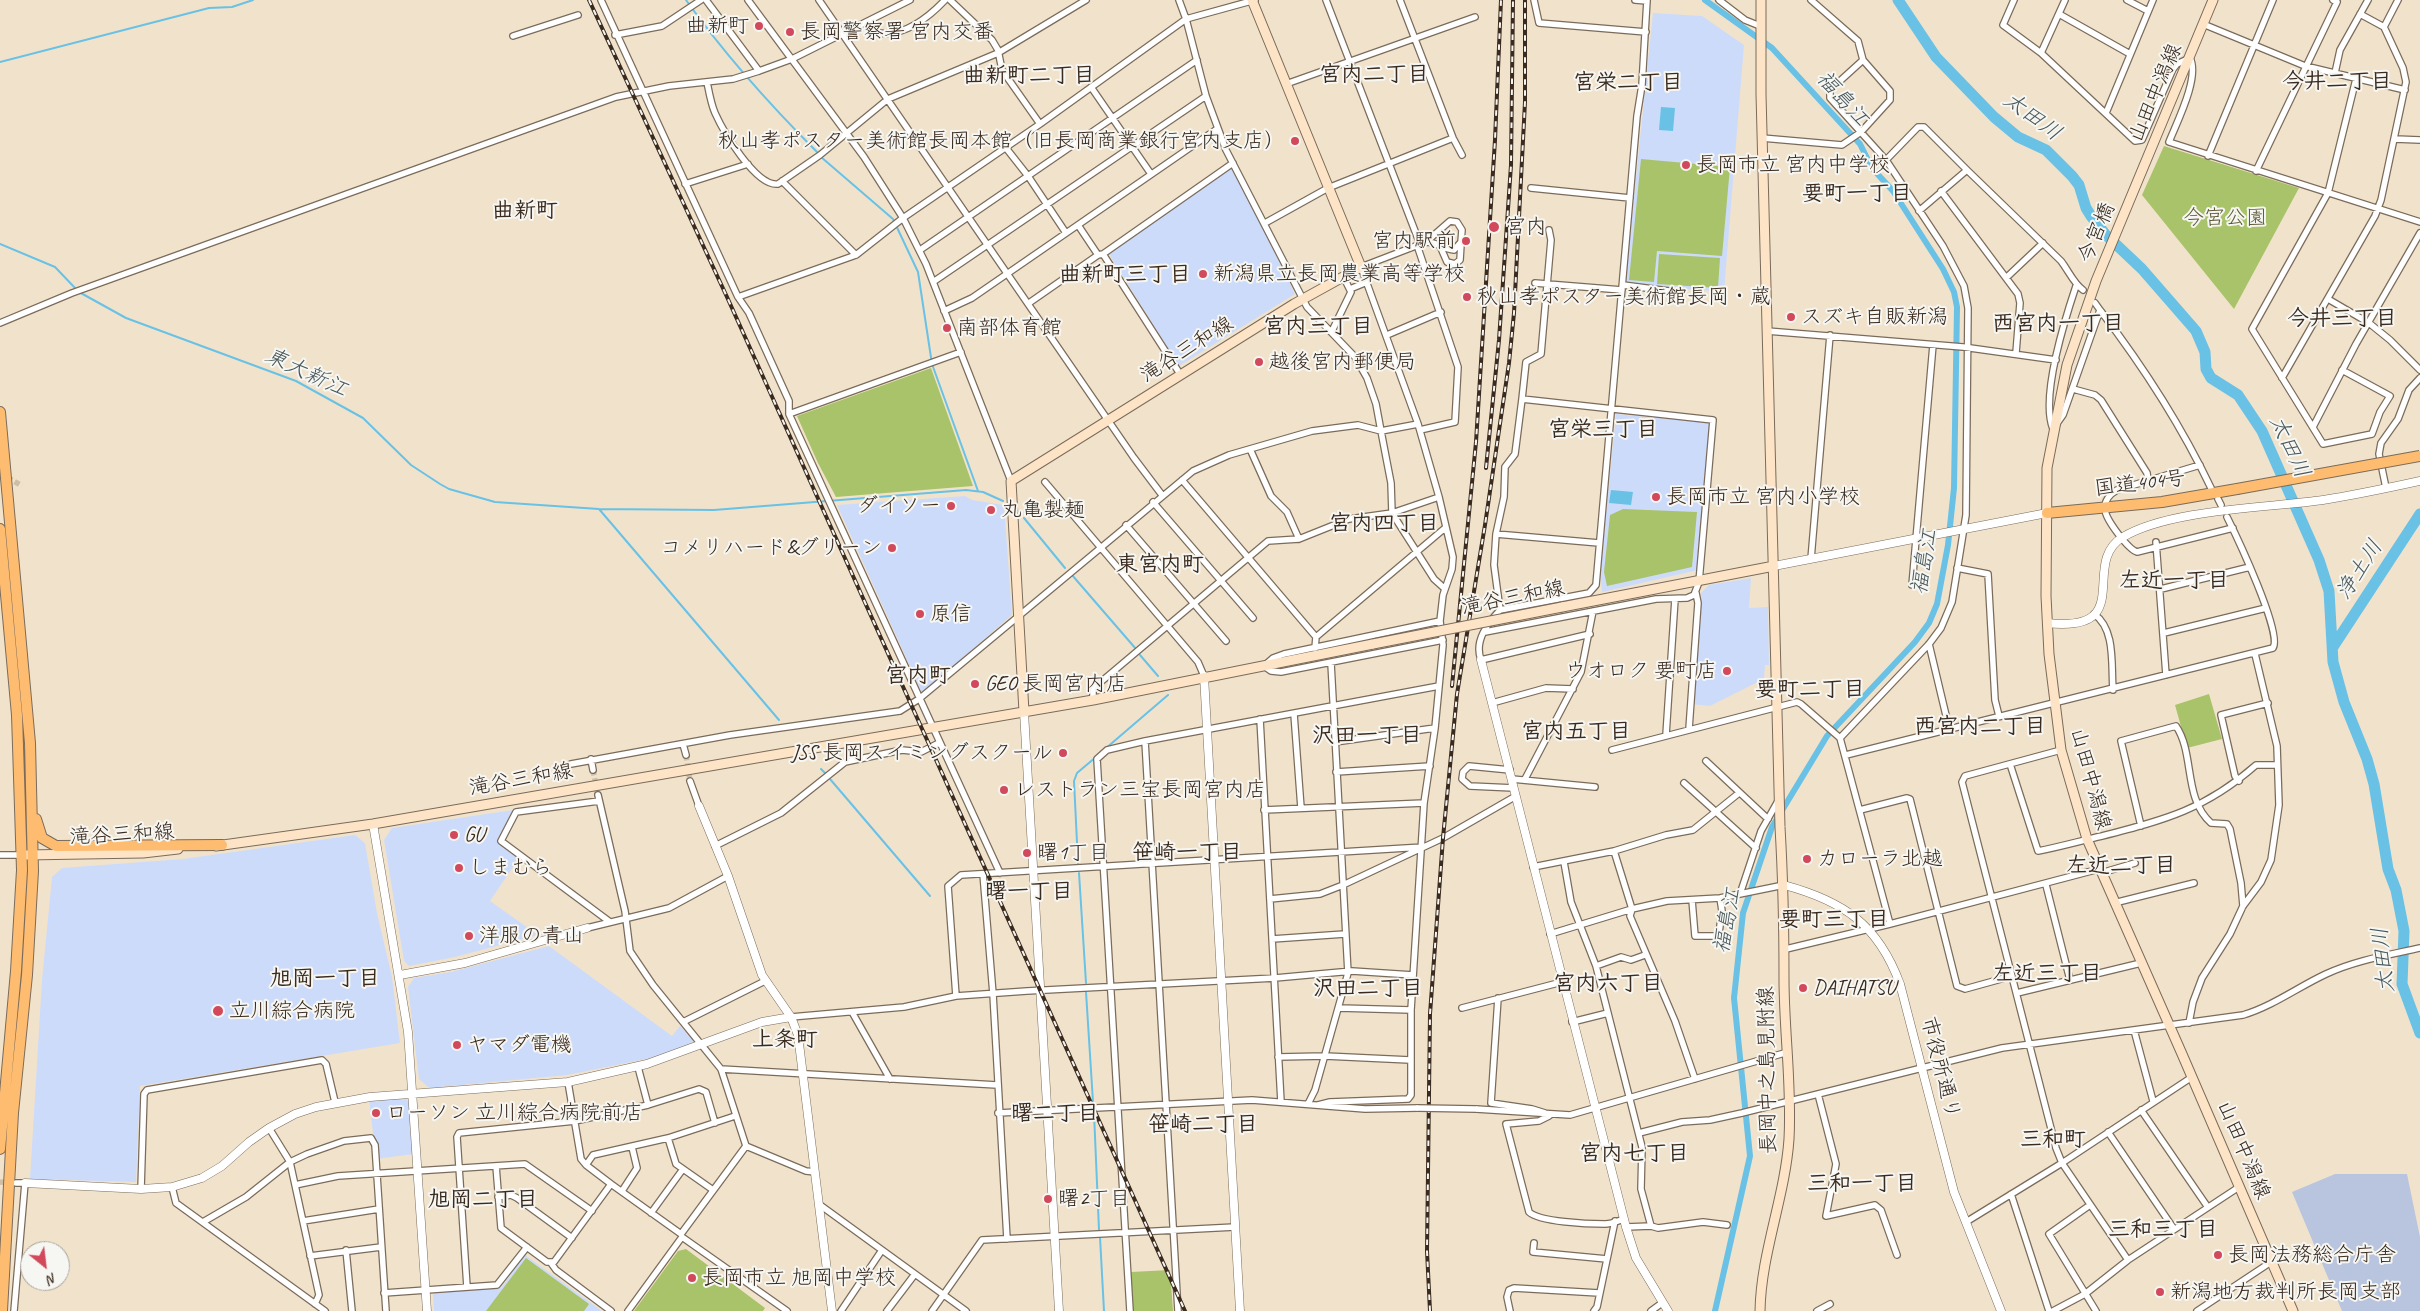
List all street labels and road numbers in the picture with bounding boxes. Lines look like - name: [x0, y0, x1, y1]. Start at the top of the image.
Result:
- street label: 山田中潟線: [2124, 40, 2188, 146]
- street label: 今宮橋: [2073, 199, 2121, 267]
- street label: 滝谷三和線: [1136, 311, 1238, 389]
- street label: 国道404号: [2093, 466, 2187, 502]
- street label: 滝谷三和線: [1459, 576, 1567, 620]
- street label: 山田中潟線: [2064, 725, 2116, 833]
- street label: 滝谷三和線: [467, 758, 575, 802]
- street label: 滝谷三和線: [69, 820, 175, 850]
- street label: 長岡中之島見附線: [1754, 986, 1782, 1154]
- street label: 市役所通り: [1915, 1014, 1965, 1122]
- street label: 山田中潟線: [2211, 1097, 2275, 1203]

